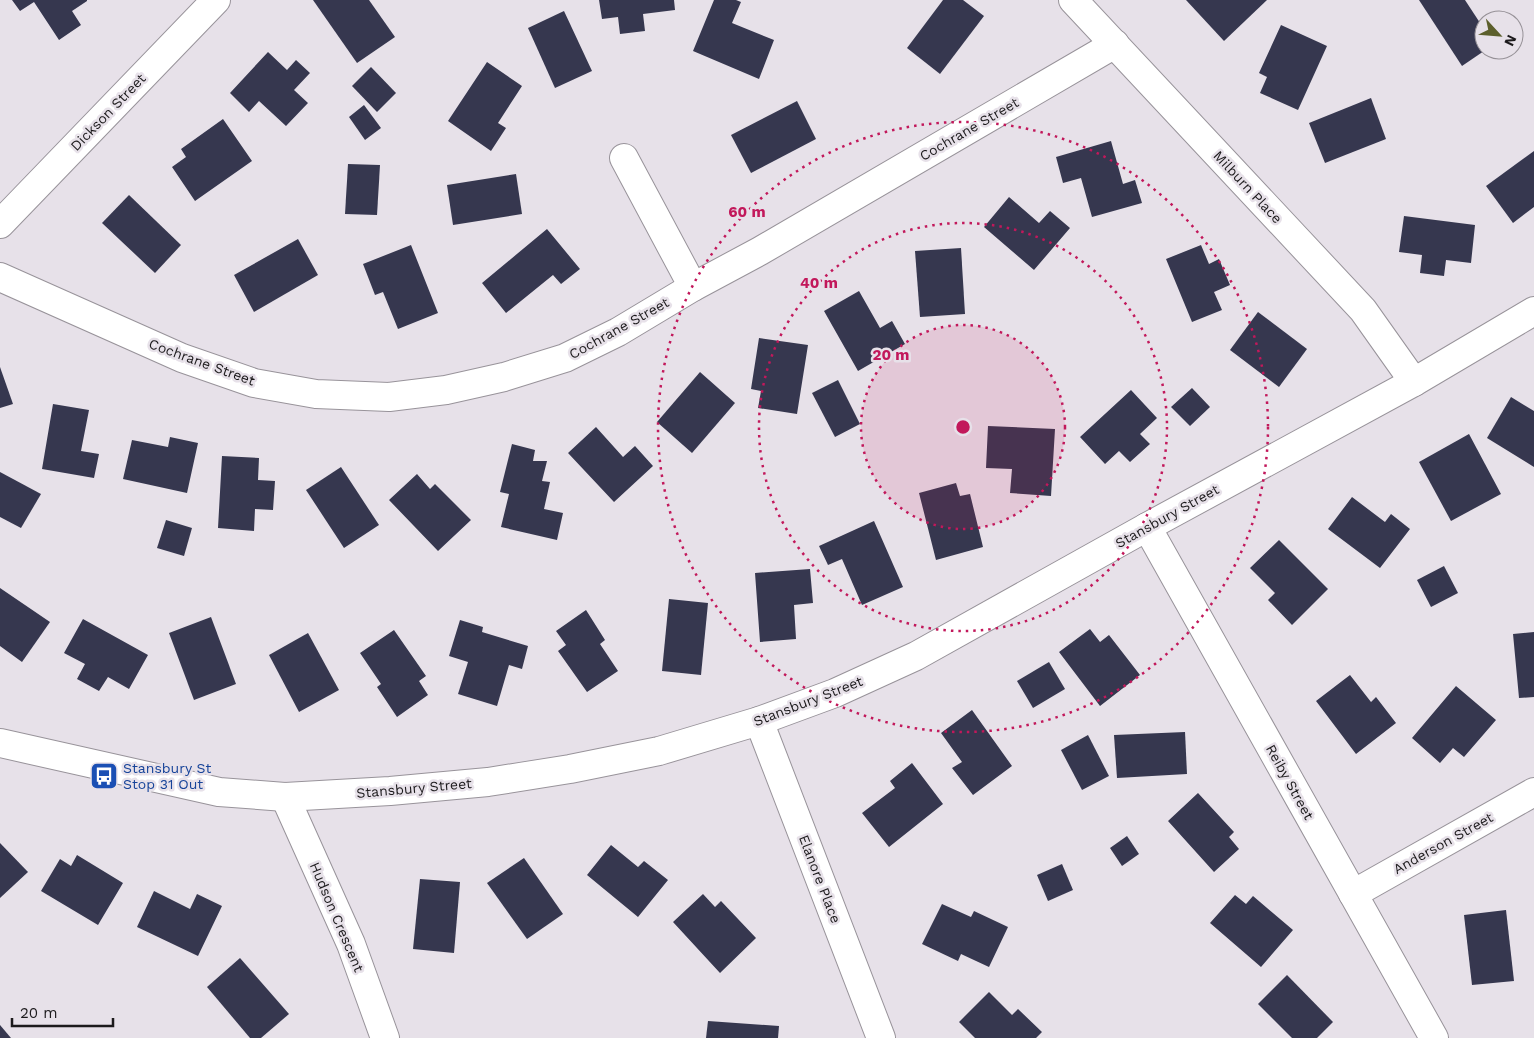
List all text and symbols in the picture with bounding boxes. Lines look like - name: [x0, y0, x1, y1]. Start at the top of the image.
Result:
- north arrow: [1474, 10, 1524, 60]
- text: N: [1501, 33, 1520, 49]
- street label: Dickson Street: [67, 70, 149, 154]
- street label: Cochrane Street: [917, 94, 1021, 164]
- street label: Milburn Place: [1210, 147, 1286, 227]
- text: 60 m: [728, 203, 766, 221]
- text: 40 m: [800, 274, 838, 292]
- street label: Cochrane Street: [566, 294, 672, 362]
- street label: Cochrane Street: [147, 335, 257, 389]
- text: 20 m: [872, 346, 910, 364]
- centre of rings: [954, 418, 972, 436]
- street label: Stansbury Street: [1113, 481, 1222, 551]
- street label: Stansbury Street: [751, 673, 865, 729]
- street label: Reiby Street: [1263, 742, 1317, 822]
- place label: Stansbury St Stop 31 Out: [123, 760, 212, 792]
- bus stop icon: Stansbury St Stop 31 Out: [89, 761, 119, 791]
- street label: Stansbury Street: [356, 775, 472, 801]
- street label: Anderson Street: [1390, 809, 1496, 877]
- street label: Elanore Place: [796, 833, 844, 925]
- street label: Hudson Crescent: [307, 860, 367, 974]
- scale bar: [12, 996, 114, 1028]
- text: 20 m: [20, 1004, 58, 1022]

